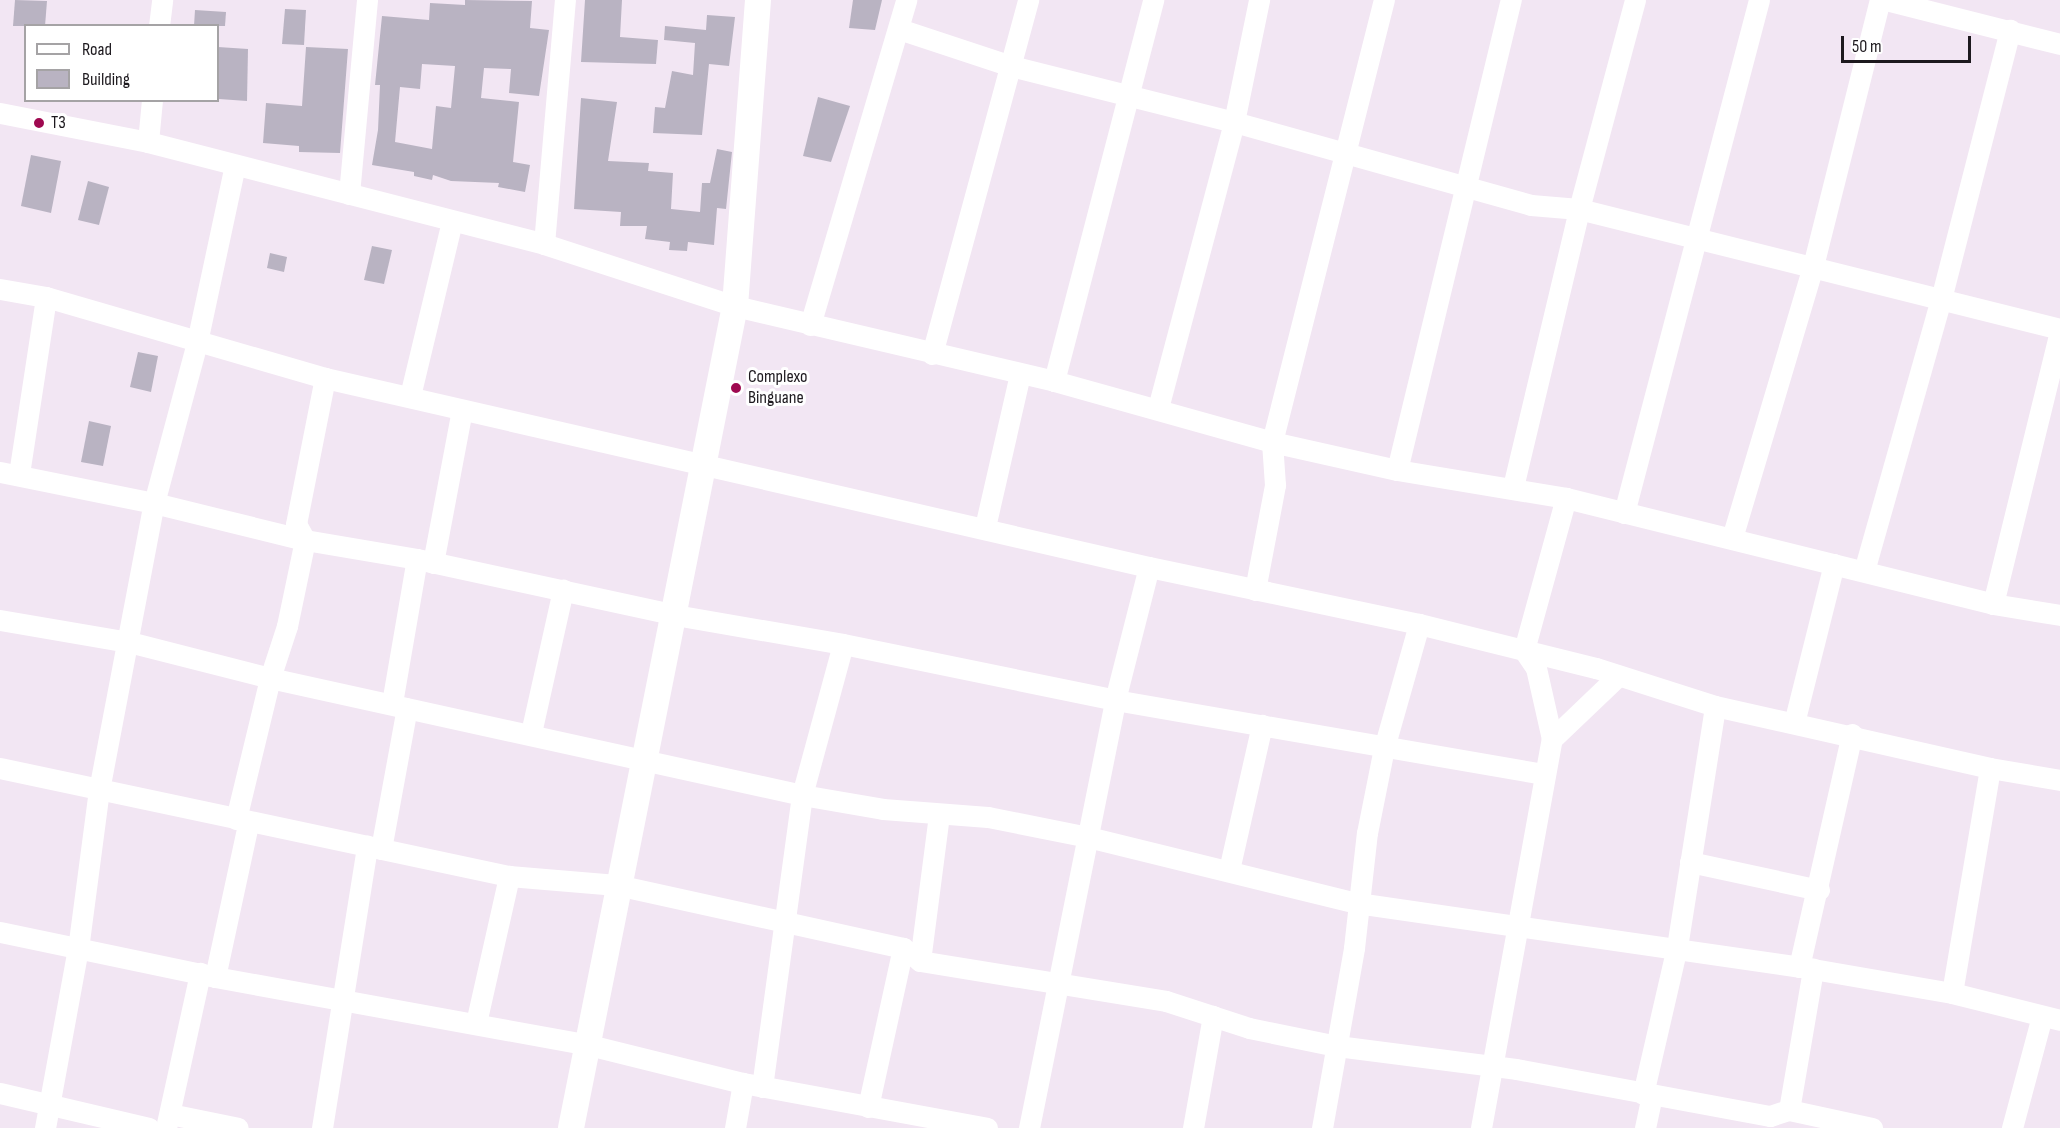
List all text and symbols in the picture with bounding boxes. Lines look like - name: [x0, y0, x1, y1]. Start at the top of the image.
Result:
- legend: [24, 24, 219, 102]
- scale bar: [1844, 24, 1974, 62]
- text: 50 m: [1852, 36, 1882, 57]
- text: Road: [82, 39, 112, 60]
- text: Building: [82, 69, 130, 90]
- place label: T3: [51, 112, 66, 134]
- marker: T3: [32, 116, 46, 130]
- place label: Complexo Binguane: [748, 367, 807, 410]
- marker: Complexo Binguane: [729, 381, 743, 395]

